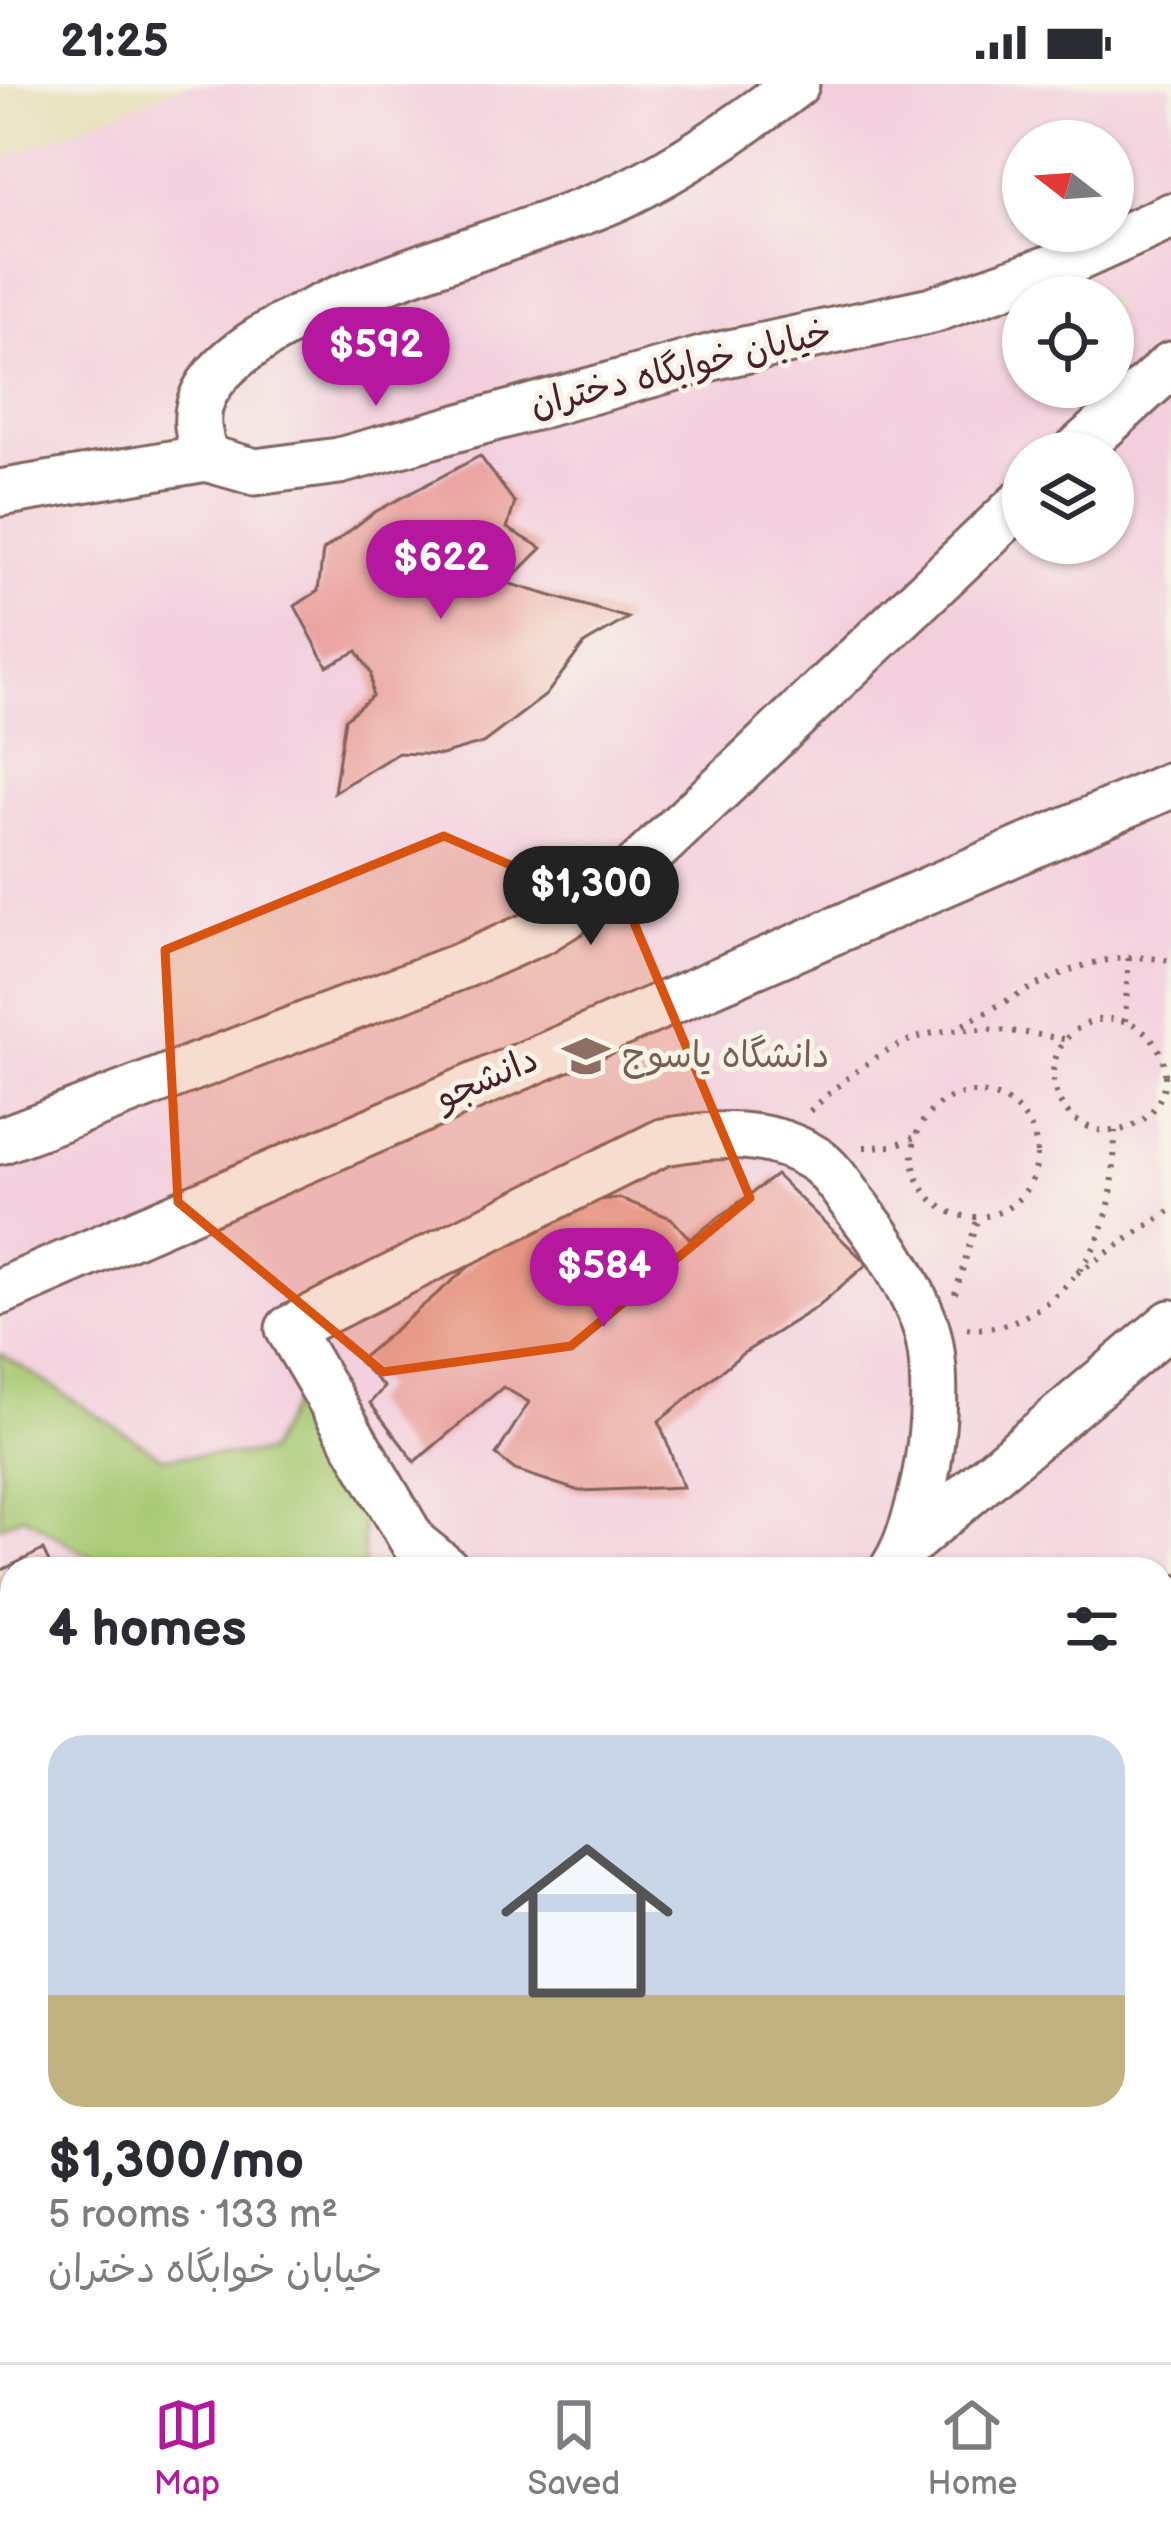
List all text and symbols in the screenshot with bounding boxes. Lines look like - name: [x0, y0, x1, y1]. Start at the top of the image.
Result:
- text: 21:25: [60, 15, 169, 70]
- north arrow: [1002, 120, 1134, 252]
- map controls: [1002, 120, 1134, 564]
- button: locate: [1002, 276, 1134, 408]
- pin: $592: [305, 307, 447, 409]
- street label: خیابان خوابگاه دختران: [526, 310, 836, 427]
- text: $592: [329, 322, 423, 369]
- button: layers: [1002, 432, 1134, 564]
- pin: $622: [370, 520, 512, 622]
- text: $622: [393, 535, 489, 582]
- pin: $1,300: [493, 846, 689, 948]
- text: $1,300: [530, 861, 652, 908]
- school or university icon: دانشگاه یاسوج: [561, 1031, 611, 1081]
- place label: دانشگاه یاسوج: [622, 1034, 830, 1079]
- street label: دانشجو: [428, 1038, 545, 1120]
- pin: $584: [533, 1228, 675, 1330]
- text: $584: [557, 1243, 651, 1290]
- icon: filters: [1059, 1596, 1125, 1662]
- text: 4 homes: [48, 1599, 247, 1660]
- icon: home: [479, 1813, 695, 2029]
- text: $1,300/mo: [48, 2131, 304, 2192]
- text: 5 rooms · 133 m²: [48, 2192, 338, 2239]
- text: خیابان خوابگاه دختران: [48, 2247, 383, 2294]
- tab: Map: [154, 2392, 220, 2504]
- tab: Saved: [527, 2392, 620, 2504]
- tab: Home: [928, 2392, 1017, 2504]

